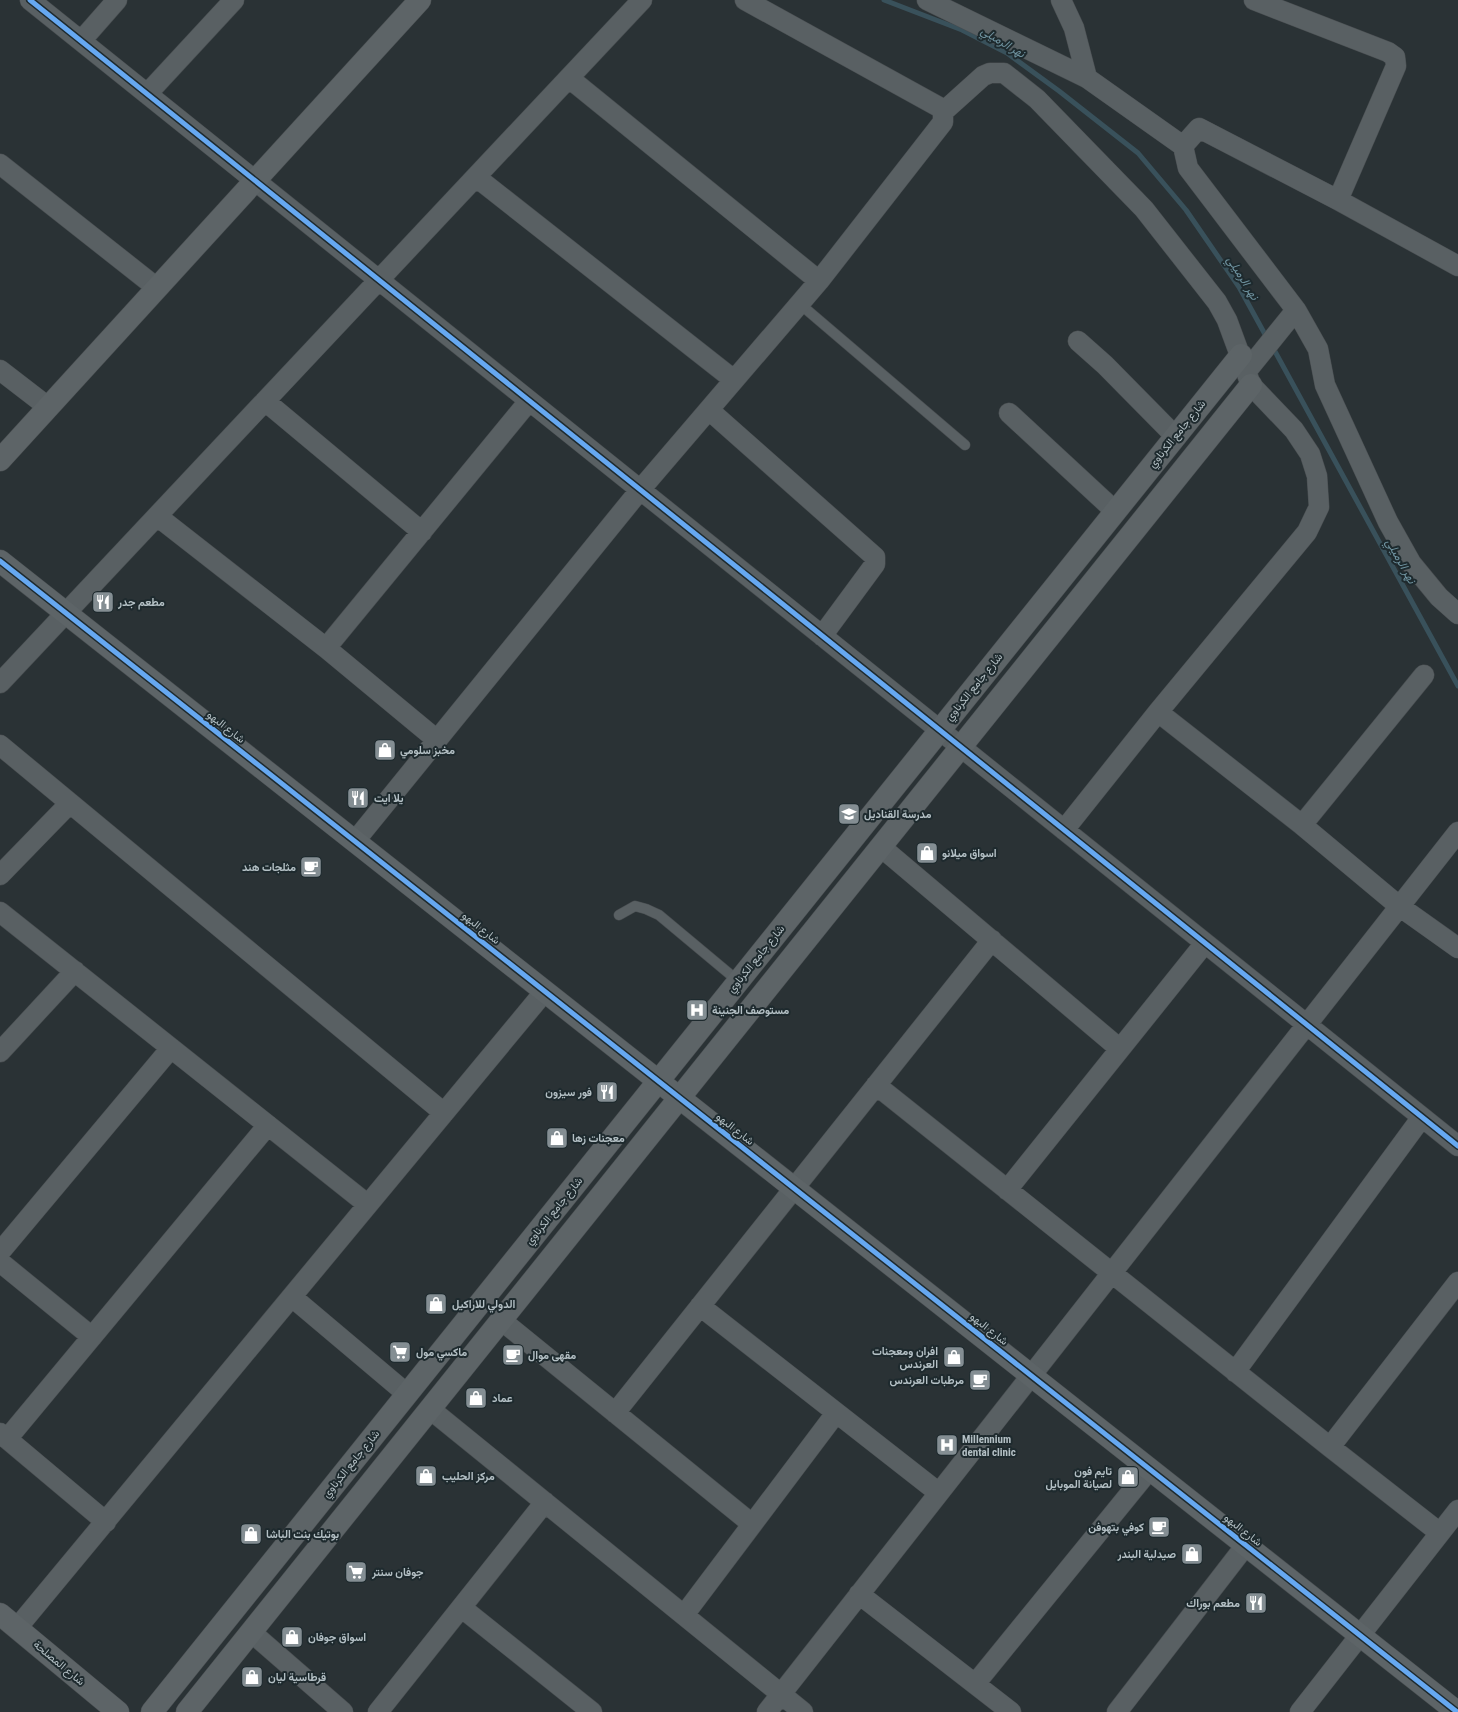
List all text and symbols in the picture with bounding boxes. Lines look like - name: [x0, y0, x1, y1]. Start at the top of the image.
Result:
- water label: نهر الرميلي: [977, 23, 1028, 63]
- water label: نهر الرميلي: [1222, 253, 1262, 305]
- street label: شارع جامع الكرناوي: [1146, 397, 1211, 472]
- water label: نهر الرميلي: [1380, 536, 1419, 588]
- restaurant icon: مطعم جدر: [90, 589, 116, 615]
- place label: مطعم جدر: [117, 596, 165, 610]
- street label: شارع جامع الكرناوي: [943, 650, 1008, 725]
- street label: شارع البهو: [204, 708, 248, 747]
- shop icon: مخبز سلومي: [372, 737, 398, 763]
- place label: مخبز سلومي: [400, 744, 455, 759]
- restaurant icon: يلا ايت: [345, 785, 371, 811]
- place label: يلا ايت: [374, 792, 404, 805]
- school or university icon: مدرسة القناديل: [836, 801, 862, 827]
- place label: مدرسة القناديل: [864, 808, 931, 821]
- shop icon: اسواق ميلانو: [914, 840, 940, 866]
- place label: اسواق ميلانو: [942, 847, 997, 860]
- cafe icon: مثلجات هند: [298, 854, 324, 880]
- place label: مثلجات هند: [242, 861, 296, 874]
- street label: شارع البهو: [459, 909, 503, 948]
- street label: شارع جامع الكرناوي: [725, 922, 790, 997]
- hospital icon: مستوصف الجنينة: [684, 997, 710, 1023]
- place label: مستوصف الجنينة: [712, 1004, 789, 1017]
- restaurant icon: فور سيزون: [594, 1079, 620, 1105]
- place label: فور سيزون: [545, 1086, 592, 1099]
- street label: شارع البهو: [713, 1110, 757, 1149]
- shop icon: معجنات زها: [544, 1125, 570, 1151]
- place label: معجنات زها: [572, 1132, 625, 1145]
- street label: شارع جامع الكرناوي: [523, 1174, 588, 1249]
- shop icon: الدولي للاراكيل: [423, 1291, 449, 1317]
- place label: الدولي للاراكيل: [452, 1298, 515, 1313]
- street label: شارع البهو: [967, 1310, 1011, 1349]
- supermarket icon: ماكسي مول: [387, 1339, 413, 1365]
- cafe icon: مقهى موال: [500, 1342, 526, 1368]
- shop icon: افران ومعجنات العرندس: [941, 1344, 967, 1370]
- place label: افران ومعجنات العرندس: [872, 1345, 938, 1371]
- place label: ماكسي مول: [416, 1346, 467, 1361]
- place label: مقهى موال: [528, 1349, 576, 1362]
- cafe icon: مرطبات العرندس: [967, 1367, 993, 1393]
- place label: مرطبات العرندس: [890, 1374, 964, 1387]
- shop icon: عماد: [463, 1385, 489, 1411]
- place label: عماد: [492, 1392, 513, 1405]
- street label: شارع جامع الكرناوي: [320, 1427, 385, 1502]
- hospital icon: Millennium dental clinic: [934, 1432, 960, 1458]
- place label: Millennium dental clinic: [962, 1433, 1016, 1459]
- shop icon: مركز الحليب: [413, 1463, 439, 1489]
- shop icon: تايم فون لصيانة الموبايل: [1115, 1464, 1141, 1490]
- place label: تايم فون لصيانة الموبايل: [1045, 1465, 1112, 1491]
- place label: مركز الحليب: [442, 1470, 495, 1483]
- street label: شارع البهو: [1221, 1511, 1265, 1550]
- cafe icon: كوفي بتهوفن: [1146, 1514, 1172, 1540]
- shop icon: بوتيك بنت الباشا: [238, 1521, 264, 1547]
- place label: كوفي بتهوفن: [1088, 1521, 1144, 1536]
- place label: بوتيك بنت الباشا: [266, 1528, 339, 1541]
- shop icon: صيدلية البندر: [1179, 1541, 1205, 1567]
- place label: صيدلية البندر: [1116, 1548, 1176, 1561]
- supermarket icon: جوفان سنتر: [343, 1559, 369, 1585]
- place label: جوفان سنتر: [371, 1566, 424, 1579]
- restaurant icon: مطعم بوراك: [1243, 1590, 1269, 1616]
- place label: مطعم بوراك: [1186, 1597, 1240, 1611]
- shop icon: اسواق جوفان: [279, 1624, 305, 1650]
- place label: اسواق جوفان: [308, 1631, 366, 1644]
- street label: شارع المصلحة: [30, 1638, 87, 1689]
- shop icon: قرطاسية ليان: [239, 1664, 265, 1690]
- place label: قرطاسية ليان: [268, 1671, 326, 1684]

